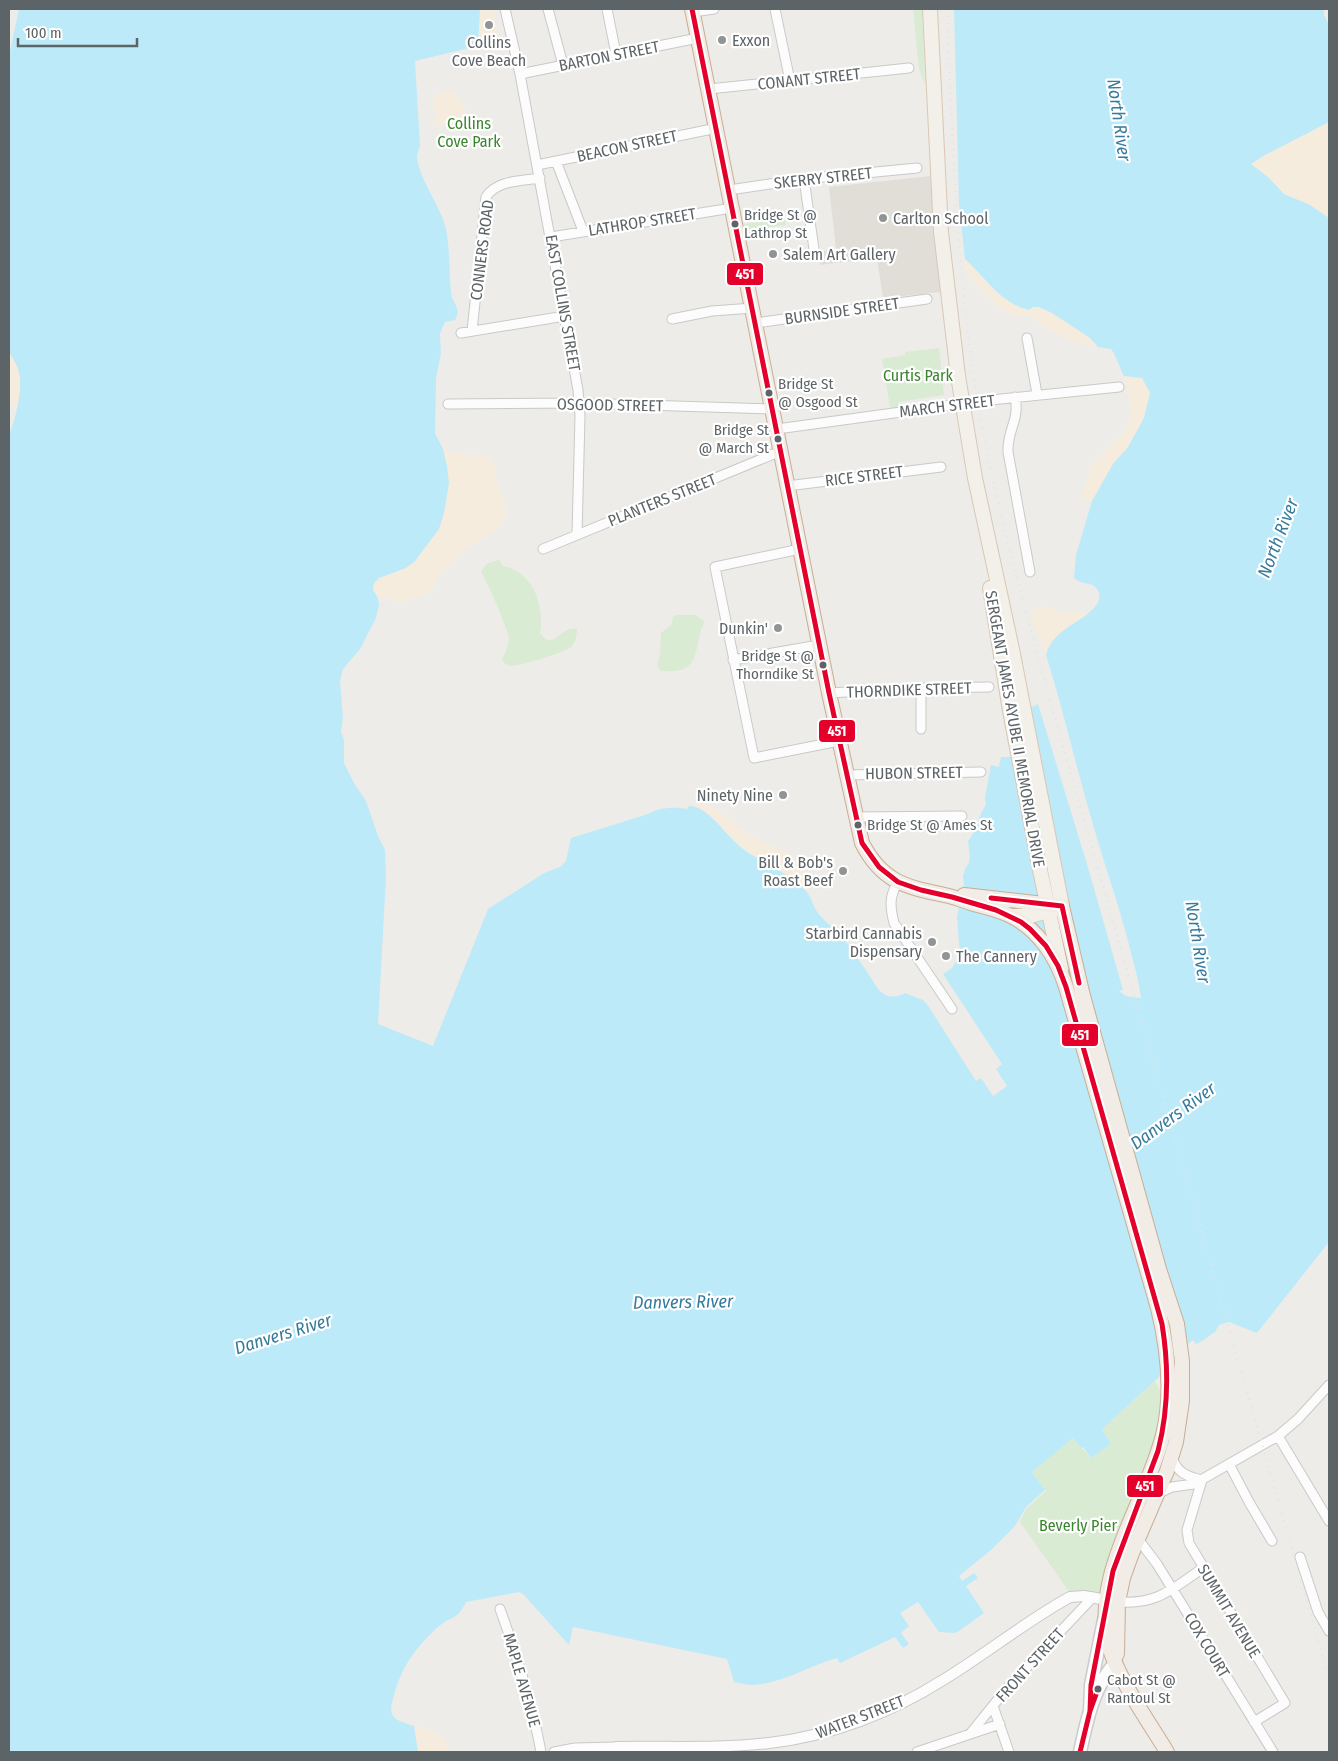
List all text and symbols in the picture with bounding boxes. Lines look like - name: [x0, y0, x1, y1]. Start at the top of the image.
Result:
- scale bar: [18, 15, 136, 47]
- marker: Collins Cove Beach: [483, 19, 495, 31]
- text: 100 m: [25, 24, 62, 42]
- place label: Exxon: [732, 31, 770, 50]
- place label: Collins Cove Beach: [452, 33, 526, 70]
- marker: Exxon: [716, 34, 728, 46]
- street label: BARTON STREET: [557, 37, 661, 75]
- street label: CONANT STREET: [757, 64, 862, 94]
- water label: North River: [1102, 77, 1136, 163]
- park label: Collins Cove Park: [437, 114, 501, 151]
- street label: BEACON STREET: [575, 126, 679, 166]
- street label: SKERRY STREET: [773, 163, 874, 193]
- street label: CONNERS ROAD: [466, 199, 498, 301]
- street label: LATHROP STREET: [587, 204, 698, 240]
- place label: Bridge St @ Lathrop St: [744, 206, 817, 242]
- place label: Carlton School: [893, 209, 989, 228]
- marker: Carlton School: [877, 212, 889, 224]
- marker: Bridge St @ Lathrop St: [730, 219, 740, 229]
- street label: EAST COLLINS STREET: [542, 233, 584, 373]
- place label: Salem Art Gallery: [783, 245, 896, 264]
- marker: Salem Art Gallery: [767, 248, 779, 260]
- line badge: 451: [726, 262, 764, 286]
- text: 451: [735, 266, 755, 283]
- street label: BURNSIDE STREET: [784, 293, 901, 328]
- park label: Curtis Park: [883, 366, 954, 385]
- place label: Bridge St @ Osgood St: [778, 375, 858, 411]
- marker: Bridge St @ Osgood St: [764, 388, 774, 398]
- street label: MARCH STREET: [898, 391, 996, 421]
- street label: OSGOOD STREET: [557, 395, 664, 415]
- place label: Bridge St @ March St: [699, 421, 769, 457]
- marker: Bridge St @ March St: [773, 434, 783, 444]
- street label: RICE STREET: [824, 462, 905, 490]
- street label: PLANTERS STREET: [605, 469, 719, 530]
- water label: North River: [1253, 495, 1303, 581]
- street label: SERGEANT JAMES AYUBE II MEMORIAL DRIVE: [981, 589, 1049, 869]
- place label: Dunkin': [719, 619, 768, 638]
- marker: Dunkin': [772, 622, 784, 634]
- place label: Bridge St @ Thorndike St: [736, 647, 814, 683]
- marker: Bridge St @ Thorndike St: [818, 660, 828, 670]
- street label: THORNDIKE STREET: [846, 678, 972, 702]
- line badge: 451: [818, 719, 856, 743]
- text: 451: [827, 723, 847, 740]
- street label: HUBON STREET: [865, 763, 963, 783]
- place label: Ninety Nine: [697, 786, 773, 805]
- marker: Ninety Nine: [777, 789, 789, 801]
- place label: Bridge St @ Ames St: [867, 816, 992, 834]
- marker: Bridge St @ Ames St: [853, 820, 863, 830]
- place label: Bill & Bob's Roast Beef: [758, 853, 834, 890]
- marker: Bill & Bob's Roast Beef: [837, 865, 849, 877]
- water label: North River: [1181, 899, 1215, 985]
- place label: Starbird Cannabis Dispensary: [806, 924, 923, 961]
- marker: Starbird Cannabis Dispensary: [926, 936, 938, 948]
- place label: The Cannery: [956, 947, 1038, 966]
- marker: The Cannery: [940, 950, 952, 962]
- line badge: 451: [1061, 1023, 1099, 1047]
- text: 451: [1070, 1027, 1090, 1044]
- water label: Danvers River: [1126, 1077, 1221, 1154]
- water label: Danvers River: [633, 1290, 734, 1314]
- water label: Danvers River: [232, 1309, 335, 1359]
- line badge: 451: [1126, 1474, 1164, 1498]
- text: 451: [1135, 1478, 1155, 1495]
- park label: Beverly Pier: [1039, 1516, 1117, 1535]
- street label: SUMMIT AVENUE: [1194, 1561, 1264, 1661]
- street label: COX COURT: [1180, 1609, 1234, 1681]
- street label: FRONT STREET: [992, 1624, 1068, 1706]
- street label: MAPLE AVENUE: [500, 1631, 544, 1729]
- place label: Cabot St @ Rantoul St: [1107, 1671, 1176, 1707]
- marker: Cabot St @ Rantoul St: [1093, 1684, 1103, 1694]
- street label: WATER STREET: [813, 1691, 907, 1743]

